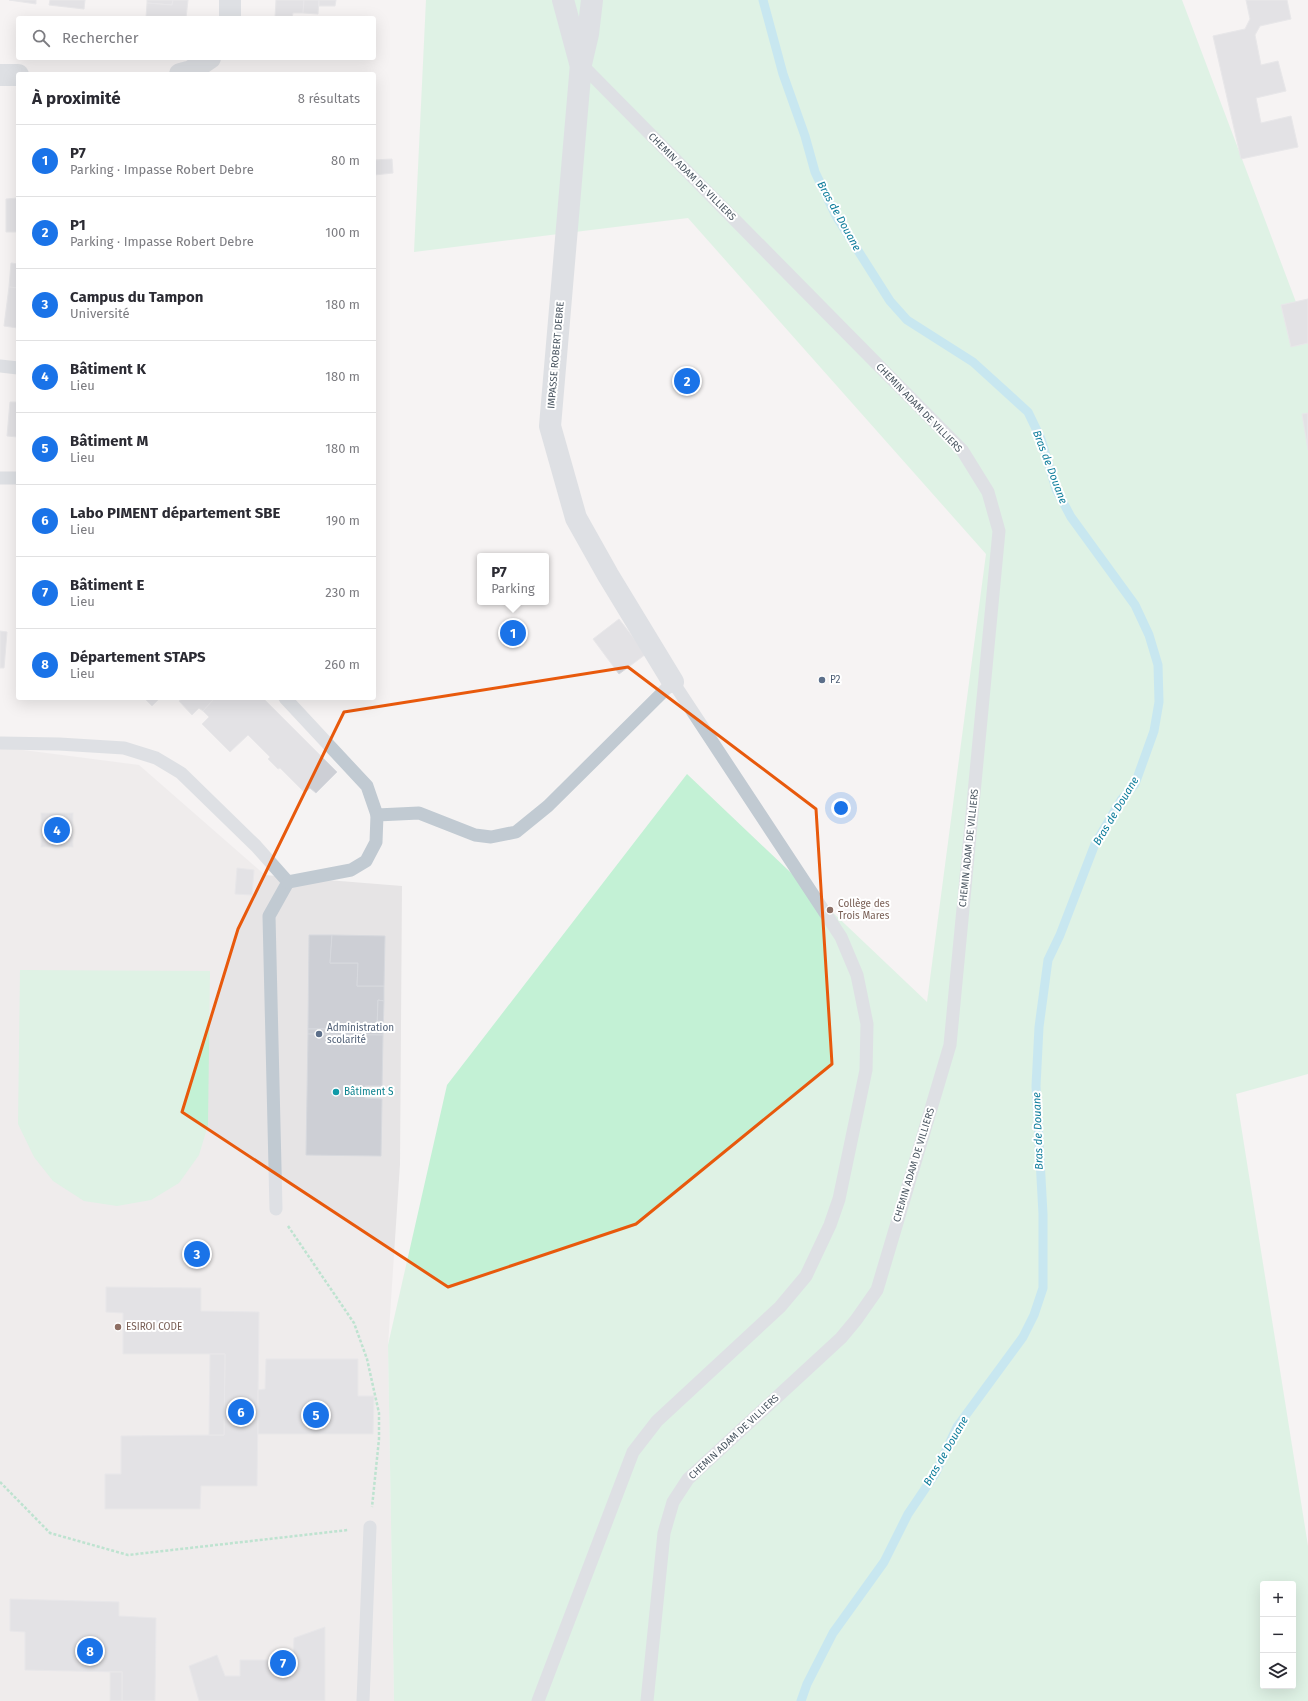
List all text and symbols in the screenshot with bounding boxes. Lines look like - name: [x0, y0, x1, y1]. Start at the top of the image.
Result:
- search box: [16, 16, 376, 60]
- icon: search: [30, 27, 52, 49]
- text: Rechercher: [62, 29, 138, 47]
- text: À proximité: [32, 88, 121, 109]
- text: 8 résultats: [298, 91, 360, 106]
- street label: CHEMIN ADAM DE VILLIERS: [646, 131, 739, 224]
- text: P7: [70, 144, 86, 162]
- text: 1: [42, 153, 48, 168]
- text: 80 m: [331, 153, 360, 168]
- text: Parking · Impasse Robert Debre: [70, 162, 254, 177]
- water label: Bras de Douane: [814, 179, 864, 253]
- text: P1: [70, 216, 86, 234]
- text: 2: [42, 225, 48, 240]
- text: 100 m: [325, 225, 360, 240]
- text: Parking · Impasse Robert Debre: [70, 234, 254, 249]
- text: Campus du Tampon: [70, 288, 203, 306]
- text: 3: [42, 297, 48, 312]
- text: 180 m: [325, 297, 360, 312]
- street label: IMPASSE ROBERT DEBRE: [545, 301, 567, 409]
- text: Université: [70, 306, 129, 321]
- text: Bâtiment K: [70, 360, 146, 378]
- street label: CHEMIN ADAM DE VILLIERS: [873, 361, 965, 455]
- pin: 2: [674, 366, 700, 396]
- text: 4: [41, 369, 49, 384]
- text: 180 m: [325, 369, 360, 384]
- text: Lieu: [70, 378, 95, 393]
- water label: Bras de Douane: [1030, 428, 1070, 506]
- text: Bâtiment M: [70, 432, 148, 450]
- text: 5: [42, 441, 48, 456]
- text: 180 m: [325, 441, 360, 456]
- text: Lieu: [70, 450, 95, 465]
- text: Labo PIMENT département SBE: [70, 504, 281, 522]
- text: 6: [41, 513, 49, 528]
- text: 190 m: [326, 513, 360, 528]
- text: Lieu: [70, 522, 95, 537]
- popup: [477, 553, 549, 605]
- text: P7: [491, 563, 507, 581]
- text: Bâtiment E: [70, 576, 144, 594]
- text: Parking: [491, 581, 535, 596]
- text: 7: [42, 585, 48, 600]
- text: 230 m: [325, 585, 360, 600]
- text: Lieu: [70, 594, 95, 609]
- pin: 1: [500, 618, 526, 648]
- text: Département STAPS: [70, 648, 206, 666]
- text: 8: [41, 657, 49, 672]
- text: 260 m: [325, 657, 360, 672]
- text: Lieu: [70, 666, 95, 681]
- place label: P2: [830, 674, 841, 686]
- marker: P2: [817, 675, 827, 685]
- water label: Bras de Douane: [1090, 774, 1142, 848]
- street label: CHEMIN ADAM DE VILLIERS: [957, 788, 981, 908]
- your location: [831, 798, 851, 818]
- pin: 4: [44, 815, 70, 845]
- place label: Collège des Trois Mares: [838, 898, 890, 922]
- marker: Collège des Trois Mares: [825, 905, 835, 915]
- place label: Administration scolarité: [327, 1022, 394, 1046]
- marker: Administration scolarité: [314, 1029, 324, 1039]
- place label: Bâtiment S: [344, 1086, 394, 1098]
- marker: Bâtiment S: [331, 1087, 341, 1097]
- water label: Bras de Douane: [1030, 1092, 1046, 1170]
- street label: CHEMIN ADAM DE VILLIERS: [891, 1106, 937, 1224]
- pin: 3: [184, 1239, 210, 1269]
- place label: ESIROI CODE: [126, 1321, 182, 1333]
- marker: ESIROI CODE: [113, 1322, 123, 1332]
- street label: CHEMIN ADAM DE VILLIERS: [686, 1392, 782, 1482]
- pin: 6: [228, 1397, 254, 1427]
- pin: 5: [303, 1400, 329, 1430]
- water label: Bras de Douane: [921, 1414, 971, 1488]
- map controls: [1260, 1581, 1296, 1689]
- button: +: [1260, 1581, 1296, 1617]
- button: −: [1260, 1617, 1296, 1653]
- pin: 8: [77, 1636, 103, 1666]
- pin: 7: [270, 1648, 296, 1678]
- button: layers: [1260, 1653, 1296, 1689]

